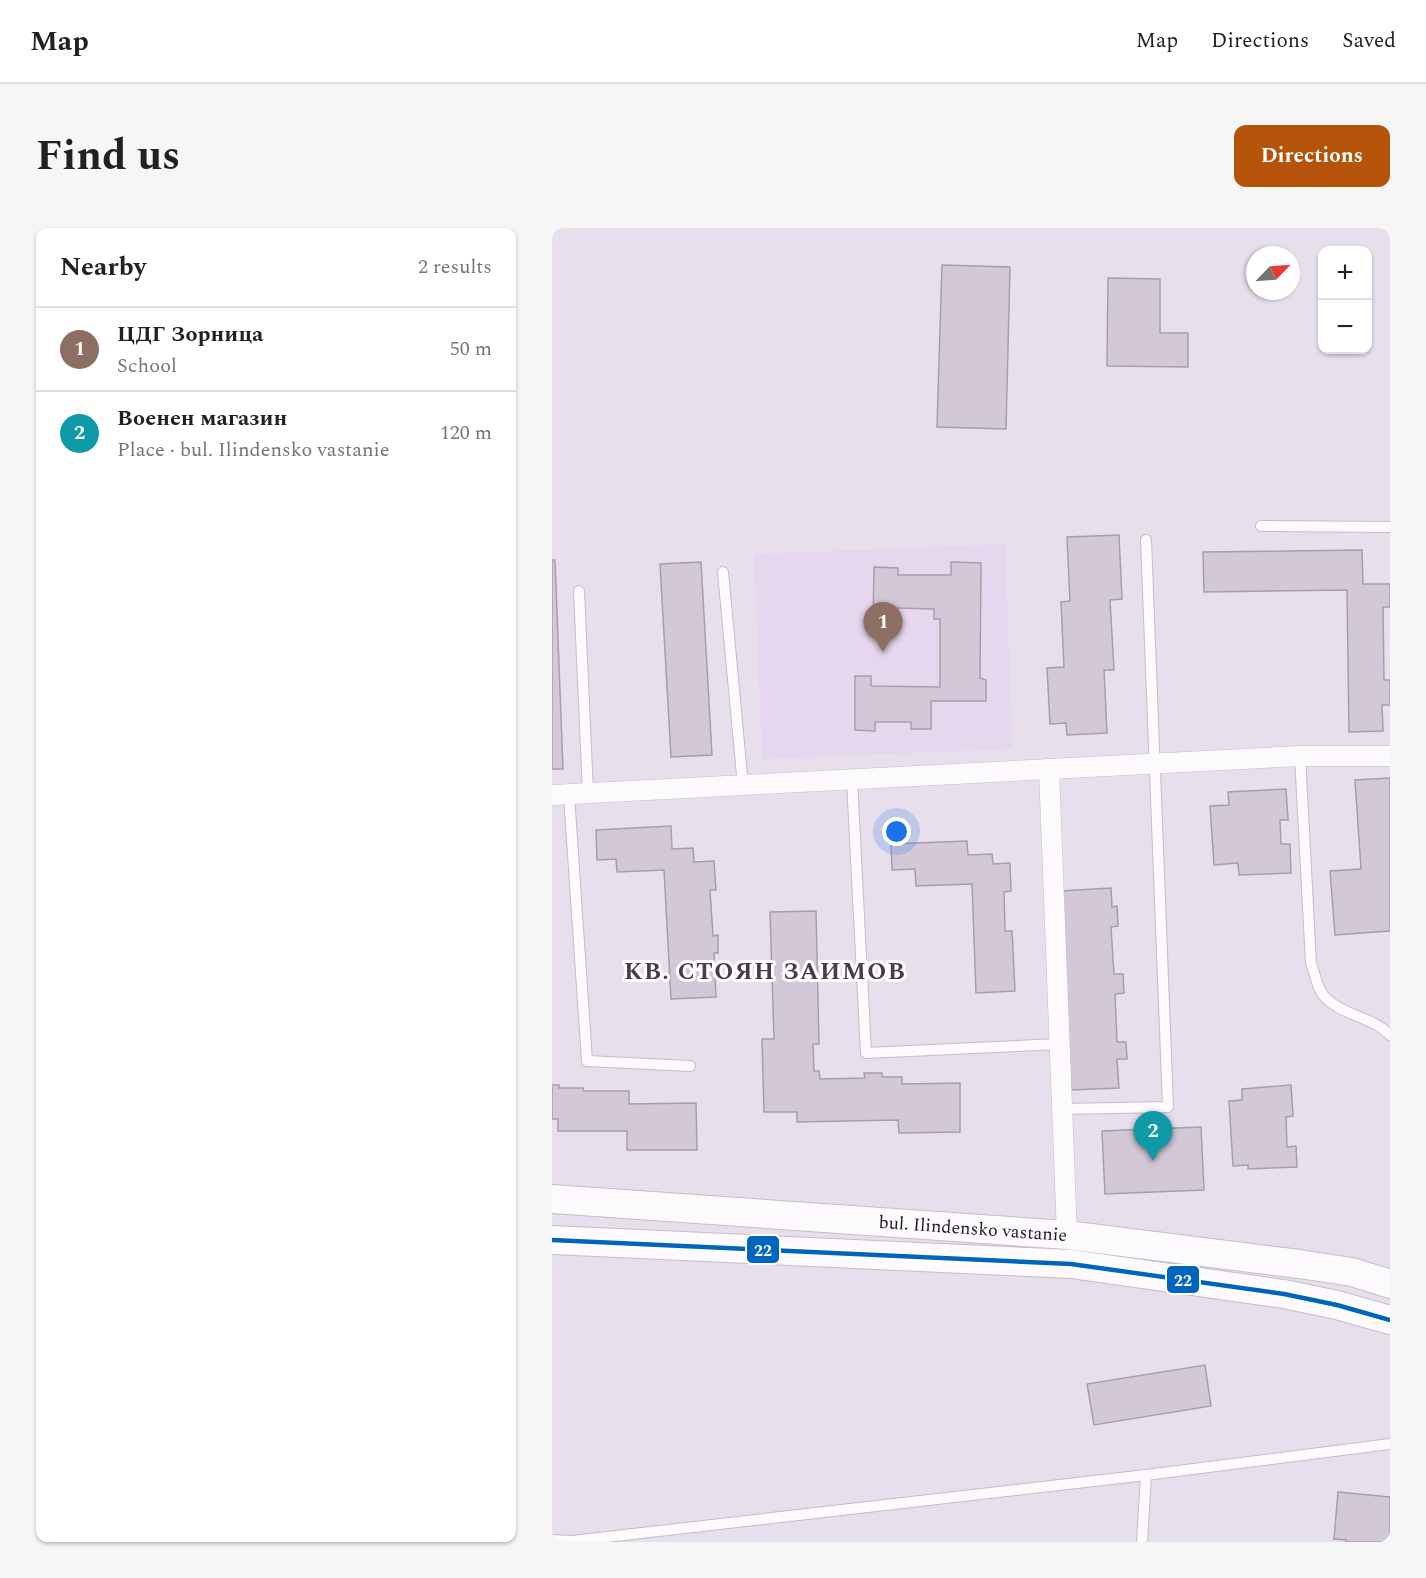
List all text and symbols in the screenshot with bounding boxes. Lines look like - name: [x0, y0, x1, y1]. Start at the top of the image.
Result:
- text: Map: [30, 20, 89, 63]
- text: Map: [1136, 25, 1178, 57]
- text: Directions: [1211, 25, 1309, 57]
- text: Saved: [1342, 25, 1396, 57]
- text: Find us: [36, 125, 180, 188]
- button: Directions: [1234, 125, 1390, 187]
- north arrow: [1246, 246, 1300, 300]
- map controls: [1318, 246, 1372, 354]
- button: +: [1318, 246, 1372, 300]
- text: Nearby: [60, 247, 146, 287]
- text: 2 results: [418, 252, 492, 282]
- button: −: [1318, 300, 1372, 354]
- text: ЦДГ Зорница: [117, 318, 263, 351]
- text: 1: [74, 334, 85, 364]
- text: 50 m: [450, 334, 492, 364]
- text: School: [117, 351, 177, 381]
- text: Военен магазин: [117, 402, 287, 435]
- text: 2: [74, 418, 85, 448]
- text: 120 m: [440, 418, 492, 448]
- text: Place · bul. Ilindensko vastanie: [117, 435, 389, 465]
- pin: 1: [864, 602, 902, 652]
- your location: [882, 817, 911, 846]
- district label: КВ. СТОЯН ЗАИМОВ: [624, 954, 906, 990]
- pin: 2: [1134, 1112, 1172, 1161]
- street label: bul. Ilindensko vastanie: [878, 1209, 1068, 1249]
- line badge: 22: [746, 1235, 780, 1264]
- text: 22: [754, 1239, 772, 1263]
- line badge: 22: [1166, 1265, 1200, 1294]
- text: 22: [1174, 1269, 1192, 1293]

